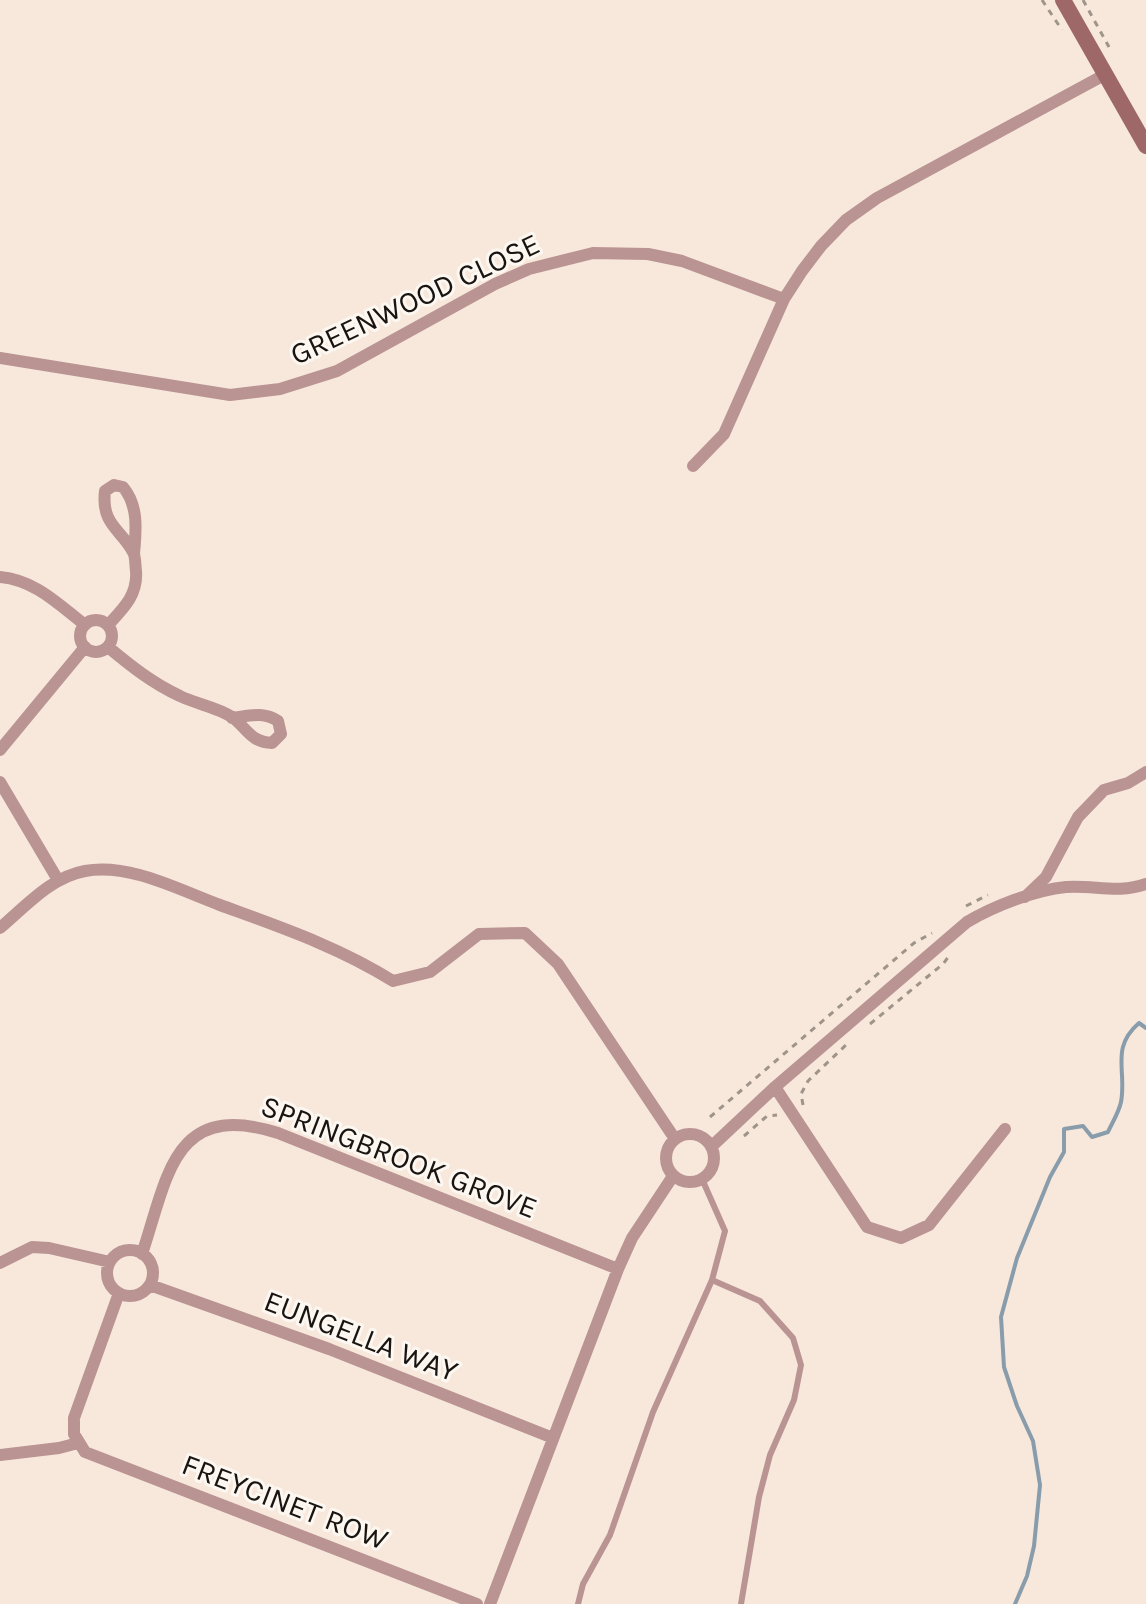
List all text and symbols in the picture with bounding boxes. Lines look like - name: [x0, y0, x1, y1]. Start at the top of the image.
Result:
- street label: GREENWOOD CLOSE: [285, 225, 545, 373]
- street label: SPRINGBROOK GROVE: [256, 1088, 542, 1226]
- street label: EUNGELLA WAY: [259, 1283, 463, 1390]
- street label: FREYCINET ROW: [177, 1446, 393, 1558]

